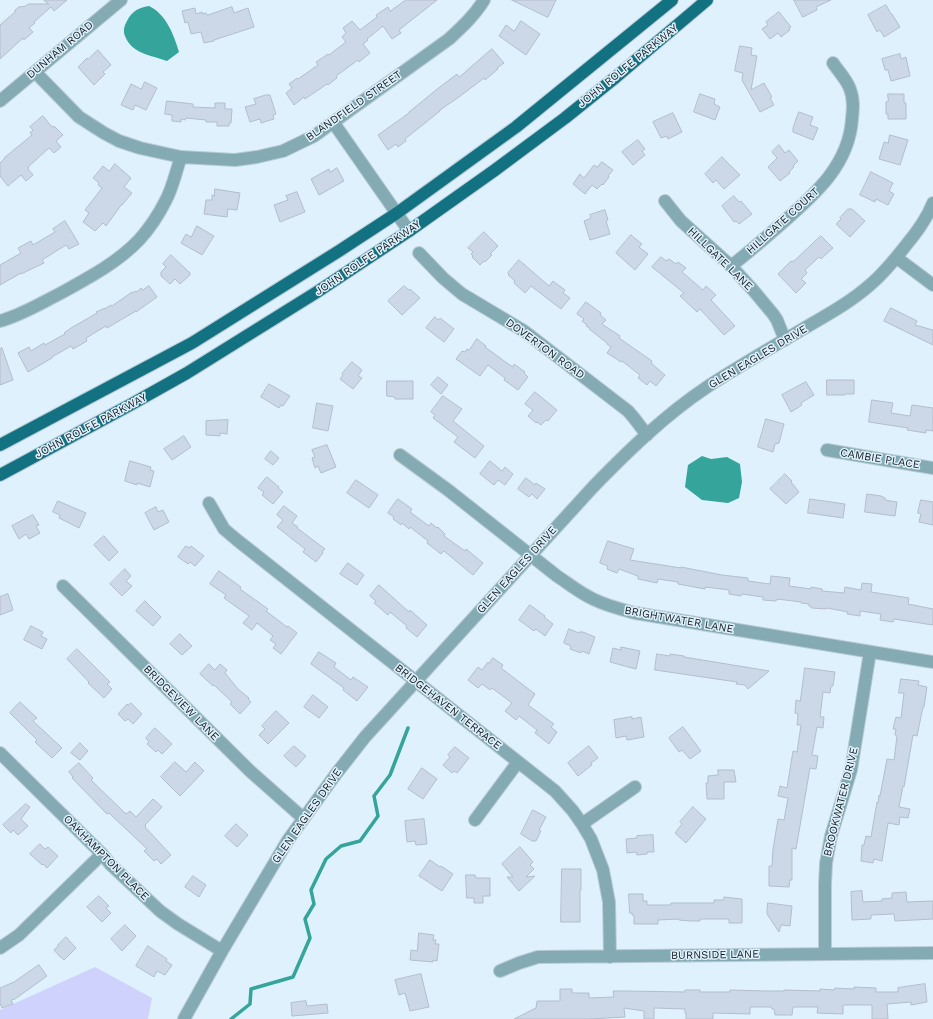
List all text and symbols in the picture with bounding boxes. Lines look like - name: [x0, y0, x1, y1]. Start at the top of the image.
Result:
- street label: DUNHAM ROAD: [24, 18, 96, 82]
- street label: JOHN ROLFE PARKWAY: [575, 22, 681, 110]
- street label: BLANDFIELD STREET: [304, 68, 404, 144]
- street label: HILLGATE COURT: [744, 185, 822, 257]
- street label: JOHN ROLFE PARKWAY: [313, 218, 423, 298]
- street label: HILLGATE LANE: [685, 225, 755, 293]
- street label: DOVERTON ROAD: [503, 316, 587, 382]
- street label: GLEN EAGLES DRIVE: [706, 322, 810, 392]
- street label: JOHN ROLFE PARKWAY: [33, 391, 149, 461]
- street label: CAMBIE PLACE: [839, 446, 921, 472]
- street label: GLEN EAGLES DRIVE: [474, 524, 560, 616]
- street label: BRIGHTWATER LANE: [623, 604, 735, 636]
- street label: BRIDGEHAVEN TERRACE: [392, 661, 504, 753]
- street label: BRIDGEVIEW LANE: [141, 663, 221, 743]
- street label: BROOKWATER DRIVE: [821, 746, 861, 858]
- street label: GLEN EAGLES DRIVE: [269, 766, 345, 866]
- street label: OAKHAMPTON PLACE: [61, 813, 151, 903]
- street label: BURNSIDE LANE: [671, 948, 759, 962]

